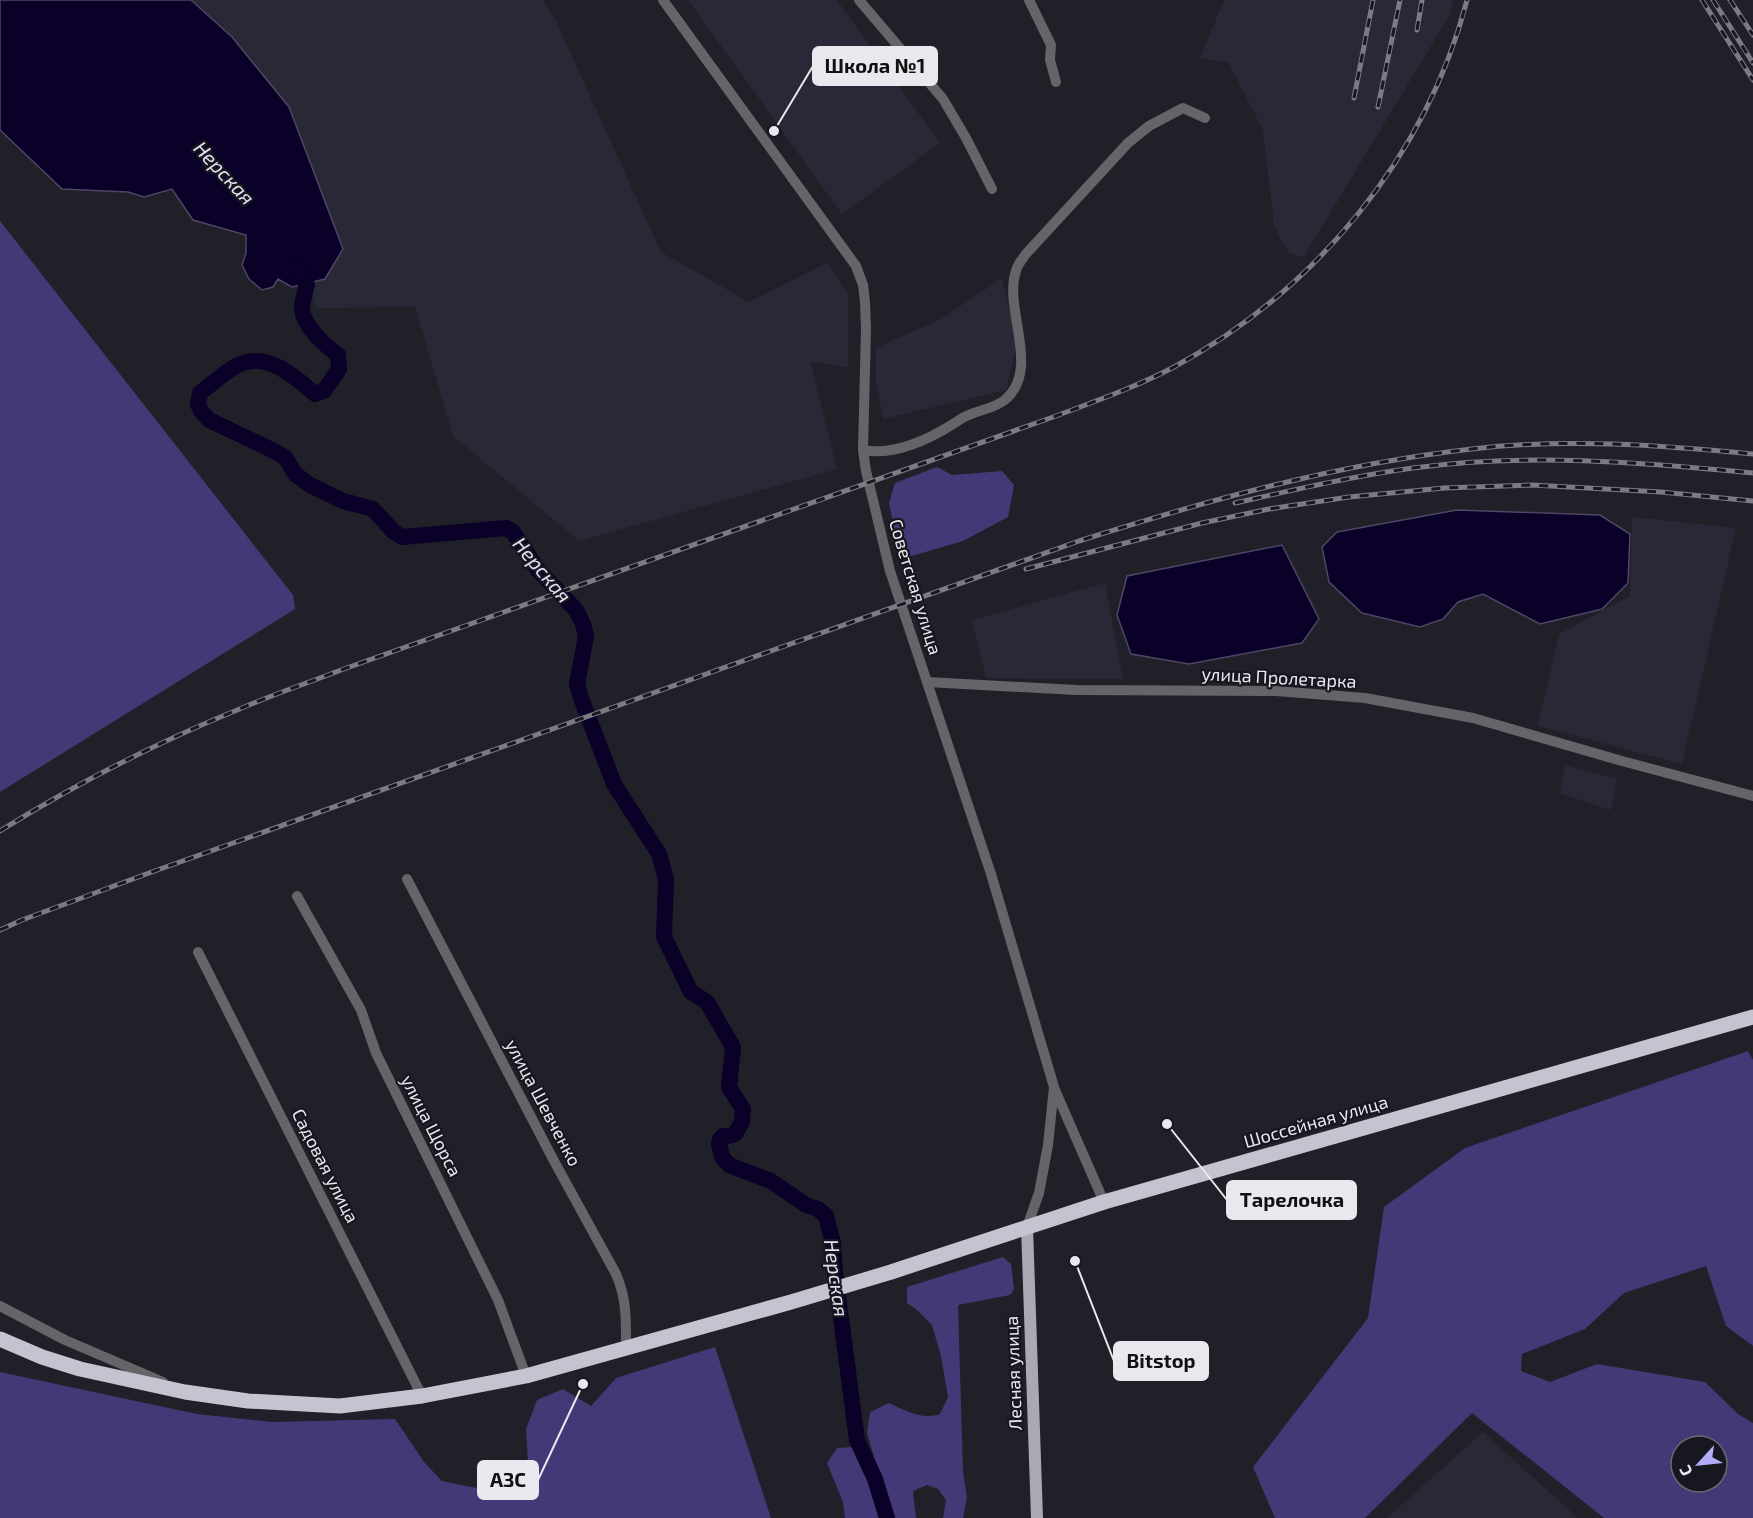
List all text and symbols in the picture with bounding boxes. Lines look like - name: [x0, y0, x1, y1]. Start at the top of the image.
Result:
- callout: Школа №1: [813, 47, 937, 85]
- text: Школа №1: [825, 53, 925, 77]
- water label: Нерская: [189, 136, 260, 209]
- street label: Советская улица: [885, 516, 947, 657]
- water label: Нерская: [508, 532, 577, 607]
- street label: улица Пролетарка: [1201, 662, 1357, 692]
- street label: улица Шевченко: [501, 1035, 587, 1170]
- street label: улица Щорса: [397, 1071, 467, 1180]
- street label: Шоссейная улица: [1241, 1090, 1390, 1152]
- street label: Садовая улица: [288, 1105, 364, 1226]
- callout: Тарелочка: [1227, 1181, 1356, 1219]
- text: Тарелочка: [1240, 1187, 1344, 1211]
- water label: Нерская: [820, 1237, 854, 1318]
- street label: Лесная улица: [1000, 1315, 1026, 1431]
- callout: Bitstop: [1114, 1342, 1208, 1380]
- text: Bitstop: [1126, 1348, 1196, 1372]
- north arrow: [1669, 1434, 1729, 1494]
- callout: АЗС: [478, 1461, 538, 1499]
- text: С: [1675, 1463, 1696, 1480]
- text: АЗС: [490, 1467, 526, 1491]

